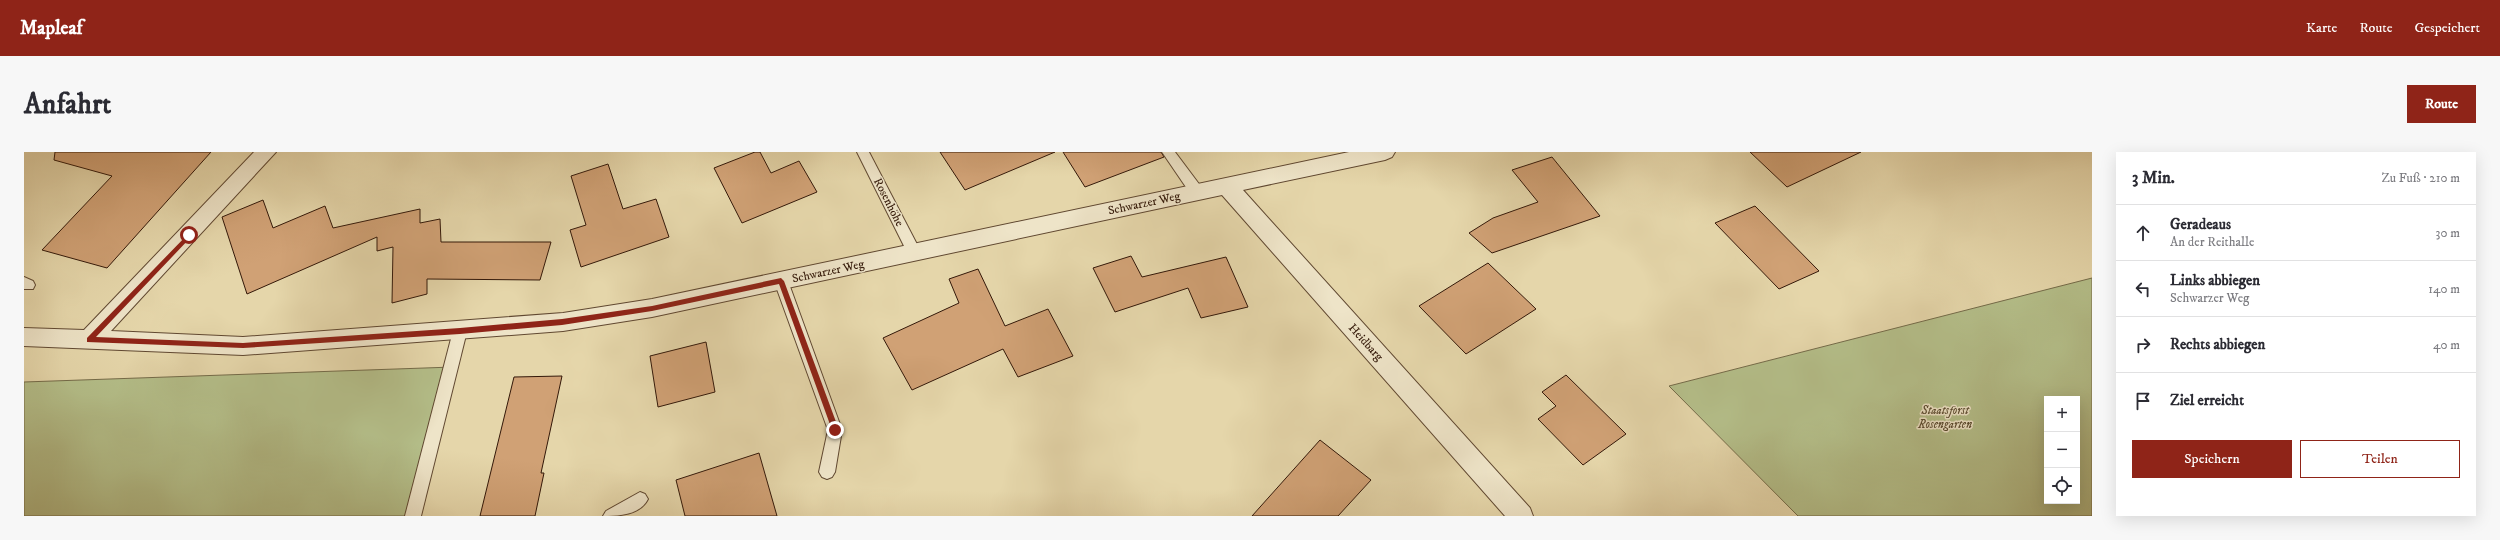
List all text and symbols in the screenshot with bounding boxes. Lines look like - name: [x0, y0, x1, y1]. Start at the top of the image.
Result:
- text: Mapleaf: [20, 17, 83, 40]
- text: Karte: [2306, 19, 2337, 37]
- text: Route: [2359, 19, 2392, 37]
- text: Gespeichert: [2414, 19, 2480, 37]
- button: Route: [2407, 85, 2476, 123]
- text: Anfahrt: [24, 87, 111, 122]
- text: 3 Min.: [2132, 167, 2175, 189]
- text: Zu Fuß · 210 m: [2381, 170, 2460, 186]
- street label: Rosenhöhe: [870, 176, 907, 229]
- street label: Schwarzer Weg: [1107, 188, 1182, 218]
- text: Geradeaus: [2170, 215, 2231, 234]
- icon: ahead: [2132, 222, 2154, 244]
- text: 30 m: [2436, 225, 2460, 241]
- route start: [180, 226, 198, 244]
- text: An der Reithalle: [2170, 234, 2254, 250]
- street label: Schwarzer Weg: [791, 256, 866, 286]
- text: Links abbiegen: [2170, 271, 2260, 290]
- icon: left: [2132, 278, 2154, 300]
- text: 140 m: [2428, 281, 2460, 297]
- text: Schwarzer Weg: [2170, 290, 2249, 306]
- street label: Heidbarg: [1345, 321, 1386, 364]
- icon: right: [2132, 334, 2154, 356]
- text: Rechts abbiegen: [2170, 335, 2265, 354]
- text: 40 m: [2433, 337, 2460, 353]
- icon: arrive: [2132, 390, 2154, 412]
- text: Ziel erreicht: [2170, 391, 2244, 410]
- map controls: [2044, 396, 2080, 504]
- button: +: [2044, 396, 2080, 432]
- park label: Staatsforst Rosengarten: [1917, 403, 1972, 432]
- route end: [826, 421, 844, 439]
- button: −: [2044, 432, 2080, 468]
- button: Speichern: [2132, 440, 2292, 478]
- button: Teilen: [2300, 440, 2460, 478]
- button: locate: [2044, 468, 2080, 504]

